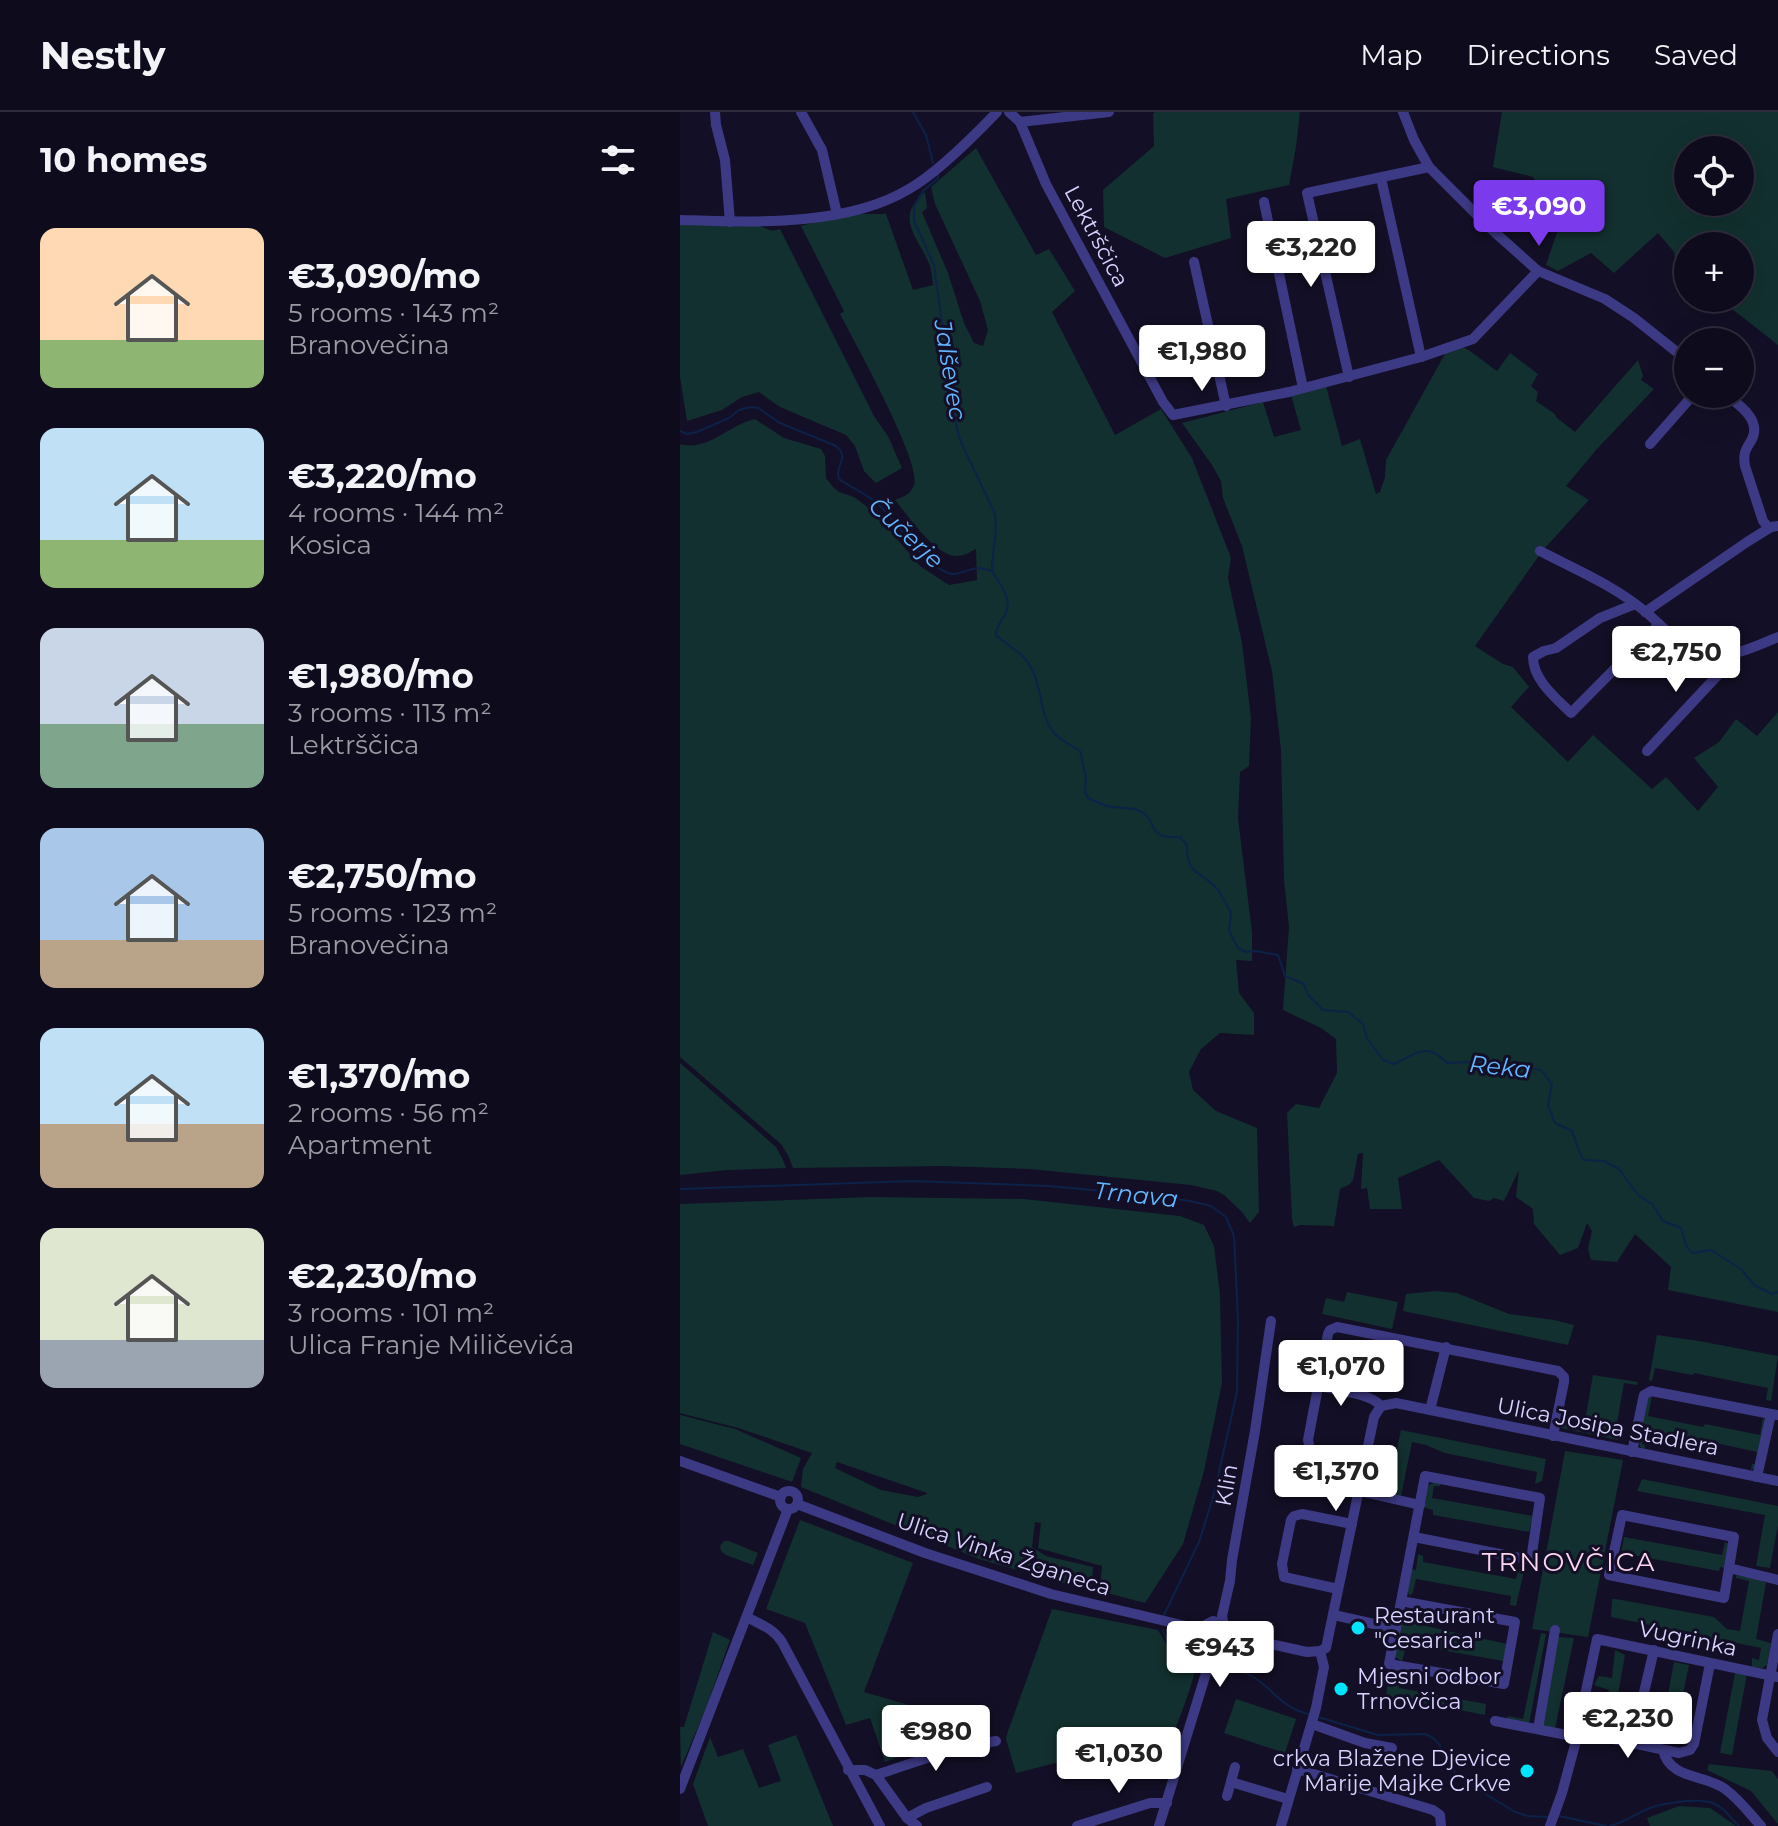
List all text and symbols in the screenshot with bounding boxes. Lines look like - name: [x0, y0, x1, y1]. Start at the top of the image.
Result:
- text: Nestly: [40, 32, 166, 79]
- text: Map: [1360, 38, 1422, 72]
- text: Directions: [1466, 38, 1610, 72]
- text: Saved: [1654, 38, 1738, 72]
- map controls: [1674, 136, 1754, 408]
- button: locate: [1674, 136, 1754, 216]
- icon: filters: [596, 138, 640, 182]
- text: 10 homes: [40, 139, 207, 181]
- pin: €3,090: [1474, 180, 1604, 248]
- street label: Lektrščica: [1059, 181, 1135, 292]
- text: €3,090: [1492, 190, 1586, 222]
- pin: €3,220: [1246, 221, 1376, 289]
- text: €3,220: [1265, 231, 1357, 263]
- button: +: [1674, 232, 1754, 312]
- text: €3,090/mo: [288, 255, 481, 297]
- icon: home: [104, 260, 200, 356]
- text: 5 rooms · 143 m²: [288, 297, 499, 329]
- water label: Jalševec: [928, 317, 973, 423]
- pin: €1,980: [1137, 325, 1267, 393]
- button: −: [1674, 328, 1754, 408]
- text: Branovečina: [288, 329, 450, 361]
- text: €1,980: [1157, 335, 1247, 367]
- text: €3,220/mo: [288, 455, 477, 497]
- icon: home: [104, 460, 200, 556]
- water label: Čučerje: [863, 491, 950, 574]
- text: 4 rooms · 144 m²: [288, 497, 504, 529]
- text: Kosica: [288, 529, 372, 561]
- pin: €2,750: [1611, 626, 1741, 694]
- text: €2,750: [1630, 636, 1722, 668]
- text: €1,980/mo: [288, 655, 474, 697]
- icon: home: [104, 660, 200, 756]
- text: 3 rooms · 113 m²: [288, 697, 492, 729]
- text: Lektrščica: [288, 729, 419, 761]
- text: €2,750/mo: [288, 855, 477, 897]
- icon: home: [104, 860, 200, 956]
- text: 5 rooms · 123 m²: [288, 897, 497, 929]
- text: Branovečina: [288, 929, 450, 961]
- water label: Reka: [1468, 1049, 1532, 1084]
- text: €1,370/mo: [288, 1055, 470, 1097]
- icon: home: [104, 1060, 200, 1156]
- text: 2 rooms · 56 m²: [288, 1097, 489, 1129]
- text: Apartment: [288, 1129, 432, 1161]
- water label: Trnava: [1093, 1176, 1179, 1213]
- text: €2,230/mo: [288, 1255, 477, 1297]
- icon: home: [104, 1260, 200, 1356]
- text: 3 rooms · 101 m²: [288, 1297, 494, 1329]
- text: Ulica Franje Miličevića: [288, 1329, 574, 1361]
- pin: €1,070: [1276, 1340, 1406, 1408]
- text: €1,070: [1297, 1350, 1385, 1382]
- street label: Ulica Josipa Stadlera: [1495, 1392, 1721, 1461]
- pin: €1,370: [1271, 1445, 1401, 1513]
- text: €1,370: [1292, 1455, 1380, 1487]
- street label: Klin: [1210, 1462, 1243, 1508]
- street label: Ulica Vinka Žganeca: [893, 1507, 1114, 1602]
- district label: TRNOVČICA: [1482, 1546, 1656, 1578]
- place label: Restaurant "Cesarica": [1374, 1602, 1495, 1654]
- street label: Vugrinka: [1636, 1615, 1740, 1662]
- marker: Restaurant "Cesarica": [1349, 1619, 1367, 1637]
- pin: €943: [1173, 1621, 1267, 1689]
- text: €943: [1185, 1631, 1255, 1663]
- place label: Mjesni odbor Trnovčica: [1357, 1663, 1501, 1715]
- marker: Mjesni odbor Trnovčica: [1332, 1680, 1350, 1698]
- pin: €2,230: [1563, 1692, 1693, 1760]
- text: €2,230: [1582, 1702, 1674, 1734]
- pin: €980: [889, 1705, 983, 1773]
- text: €980: [900, 1715, 972, 1747]
- pin: €1,030: [1054, 1727, 1184, 1795]
- text: €1,030: [1075, 1737, 1163, 1769]
- place label: crkva Blažene Djevice Marije Majke Crkve: [1273, 1745, 1511, 1797]
- marker: crkva Blažene Djevice Marije Majke Crkve: [1518, 1762, 1536, 1780]

